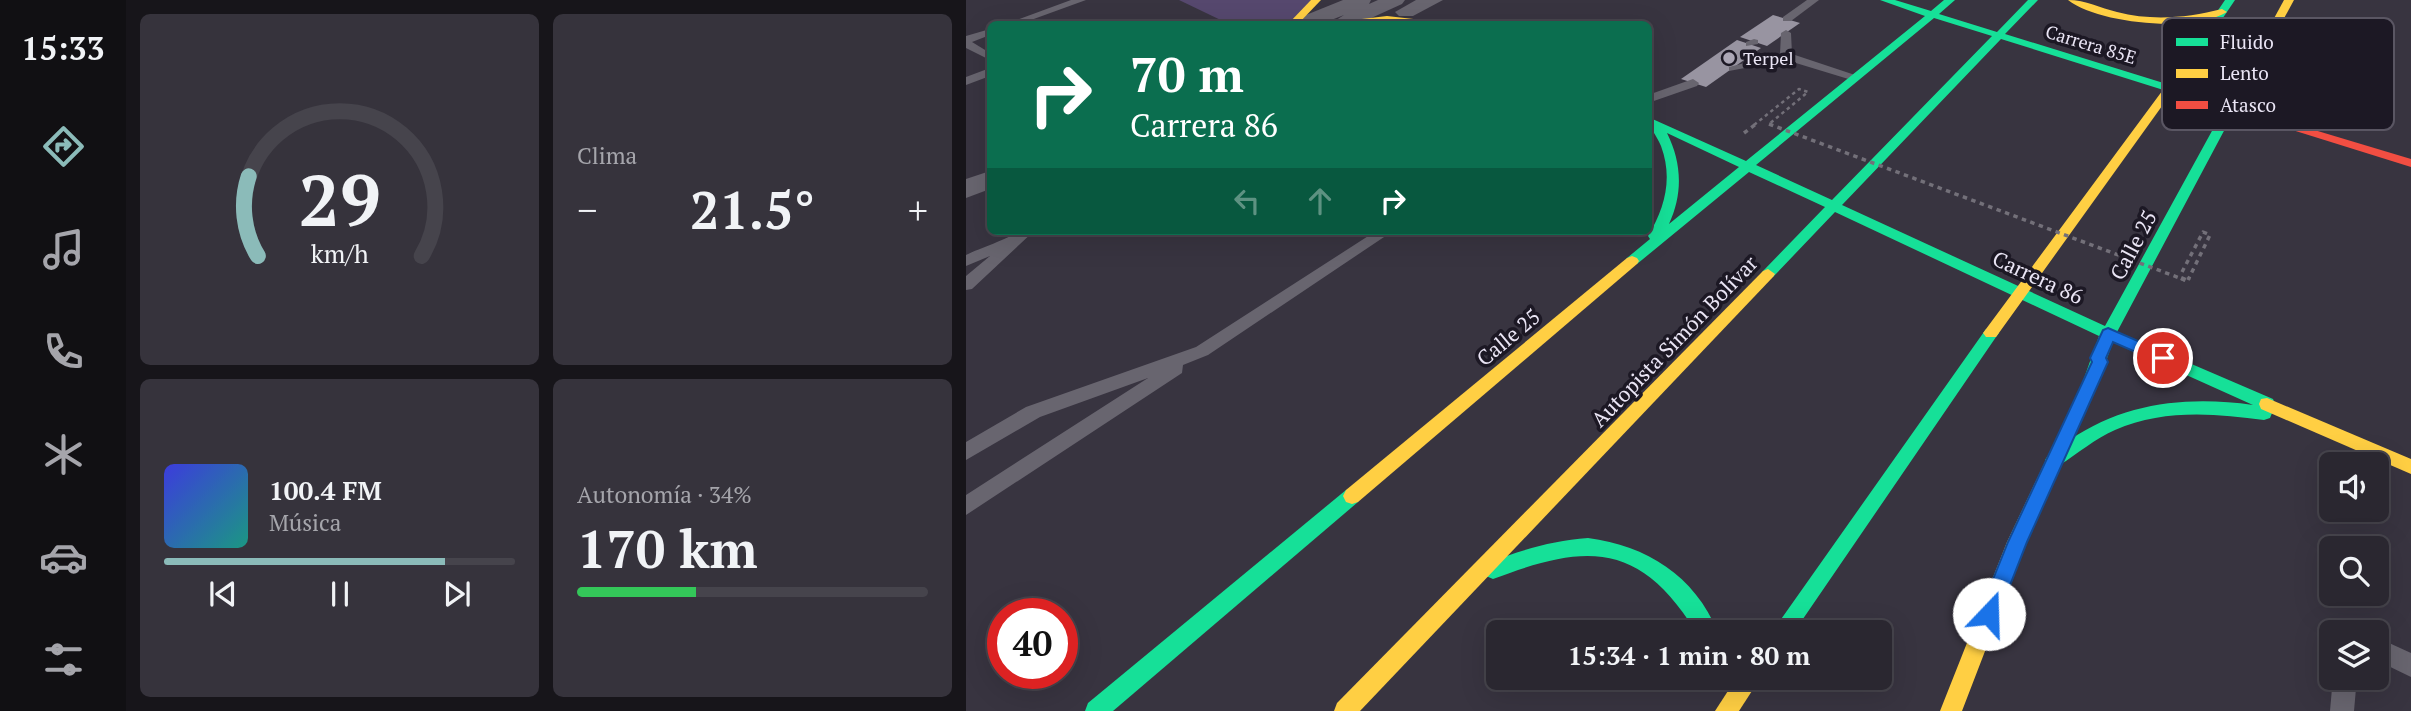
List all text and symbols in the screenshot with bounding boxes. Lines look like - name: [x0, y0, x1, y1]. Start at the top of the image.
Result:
- legend: [2162, 18, 2394, 130]
- street label: Carrera 85E: [2043, 19, 2139, 69]
- text: 15:33: [21, 27, 105, 69]
- text: Fluido: [2220, 29, 2274, 54]
- text: 70 m: [1130, 41, 1244, 106]
- place label: Terpel: [1743, 46, 1794, 70]
- icon: right: [1015, 49, 1106, 140]
- marker: Terpel: [1721, 50, 1737, 66]
- text: Lento: [2220, 60, 2269, 85]
- text: Atasco: [2220, 92, 2276, 117]
- text: Carrera 86: [1130, 104, 1278, 146]
- icon: directions: [39, 122, 88, 171]
- text: Clima: [577, 140, 637, 171]
- text: 29: [298, 150, 381, 247]
- text: 21.5°: [690, 175, 815, 244]
- icon: left: [1228, 182, 1266, 220]
- icon: ahead: [1301, 182, 1339, 220]
- icon: right: [1374, 182, 1412, 220]
- text: −: [577, 185, 597, 235]
- text: +: [908, 185, 928, 235]
- street label: Calle 25: [2103, 205, 2163, 285]
- icon: music: [39, 225, 88, 274]
- text: km/h: [311, 236, 369, 269]
- street label: Carrera 86: [1988, 244, 2088, 310]
- street label: Autopista Simón Bolívar: [1585, 249, 1763, 433]
- street label: Calle 25: [1470, 302, 1546, 372]
- icon: phone: [39, 327, 88, 376]
- pin: [2133, 328, 2193, 388]
- icon: arrive: [2144, 339, 2182, 377]
- icon: climate: [39, 430, 88, 479]
- map controls: [2319, 452, 2389, 690]
- button: sound: [2319, 452, 2389, 522]
- text: 100.4 FM: [269, 473, 382, 507]
- text: Autonomía · 34%: [577, 479, 752, 510]
- text: Música: [269, 507, 341, 538]
- text: 170 km: [577, 514, 758, 583]
- icon: car: [39, 533, 88, 582]
- button: search: [2319, 536, 2389, 606]
- icon: previous: [204, 575, 242, 613]
- icon: pause: [321, 575, 359, 613]
- icon: next: [438, 575, 476, 613]
- position arrow: [1952, 577, 2026, 651]
- speed limit sign: 40: [987, 598, 1078, 689]
- button: layers: [2319, 620, 2389, 690]
- icon: filters: [39, 635, 88, 684]
- text: 15:34 · 1 min · 80 m: [1568, 638, 1810, 672]

